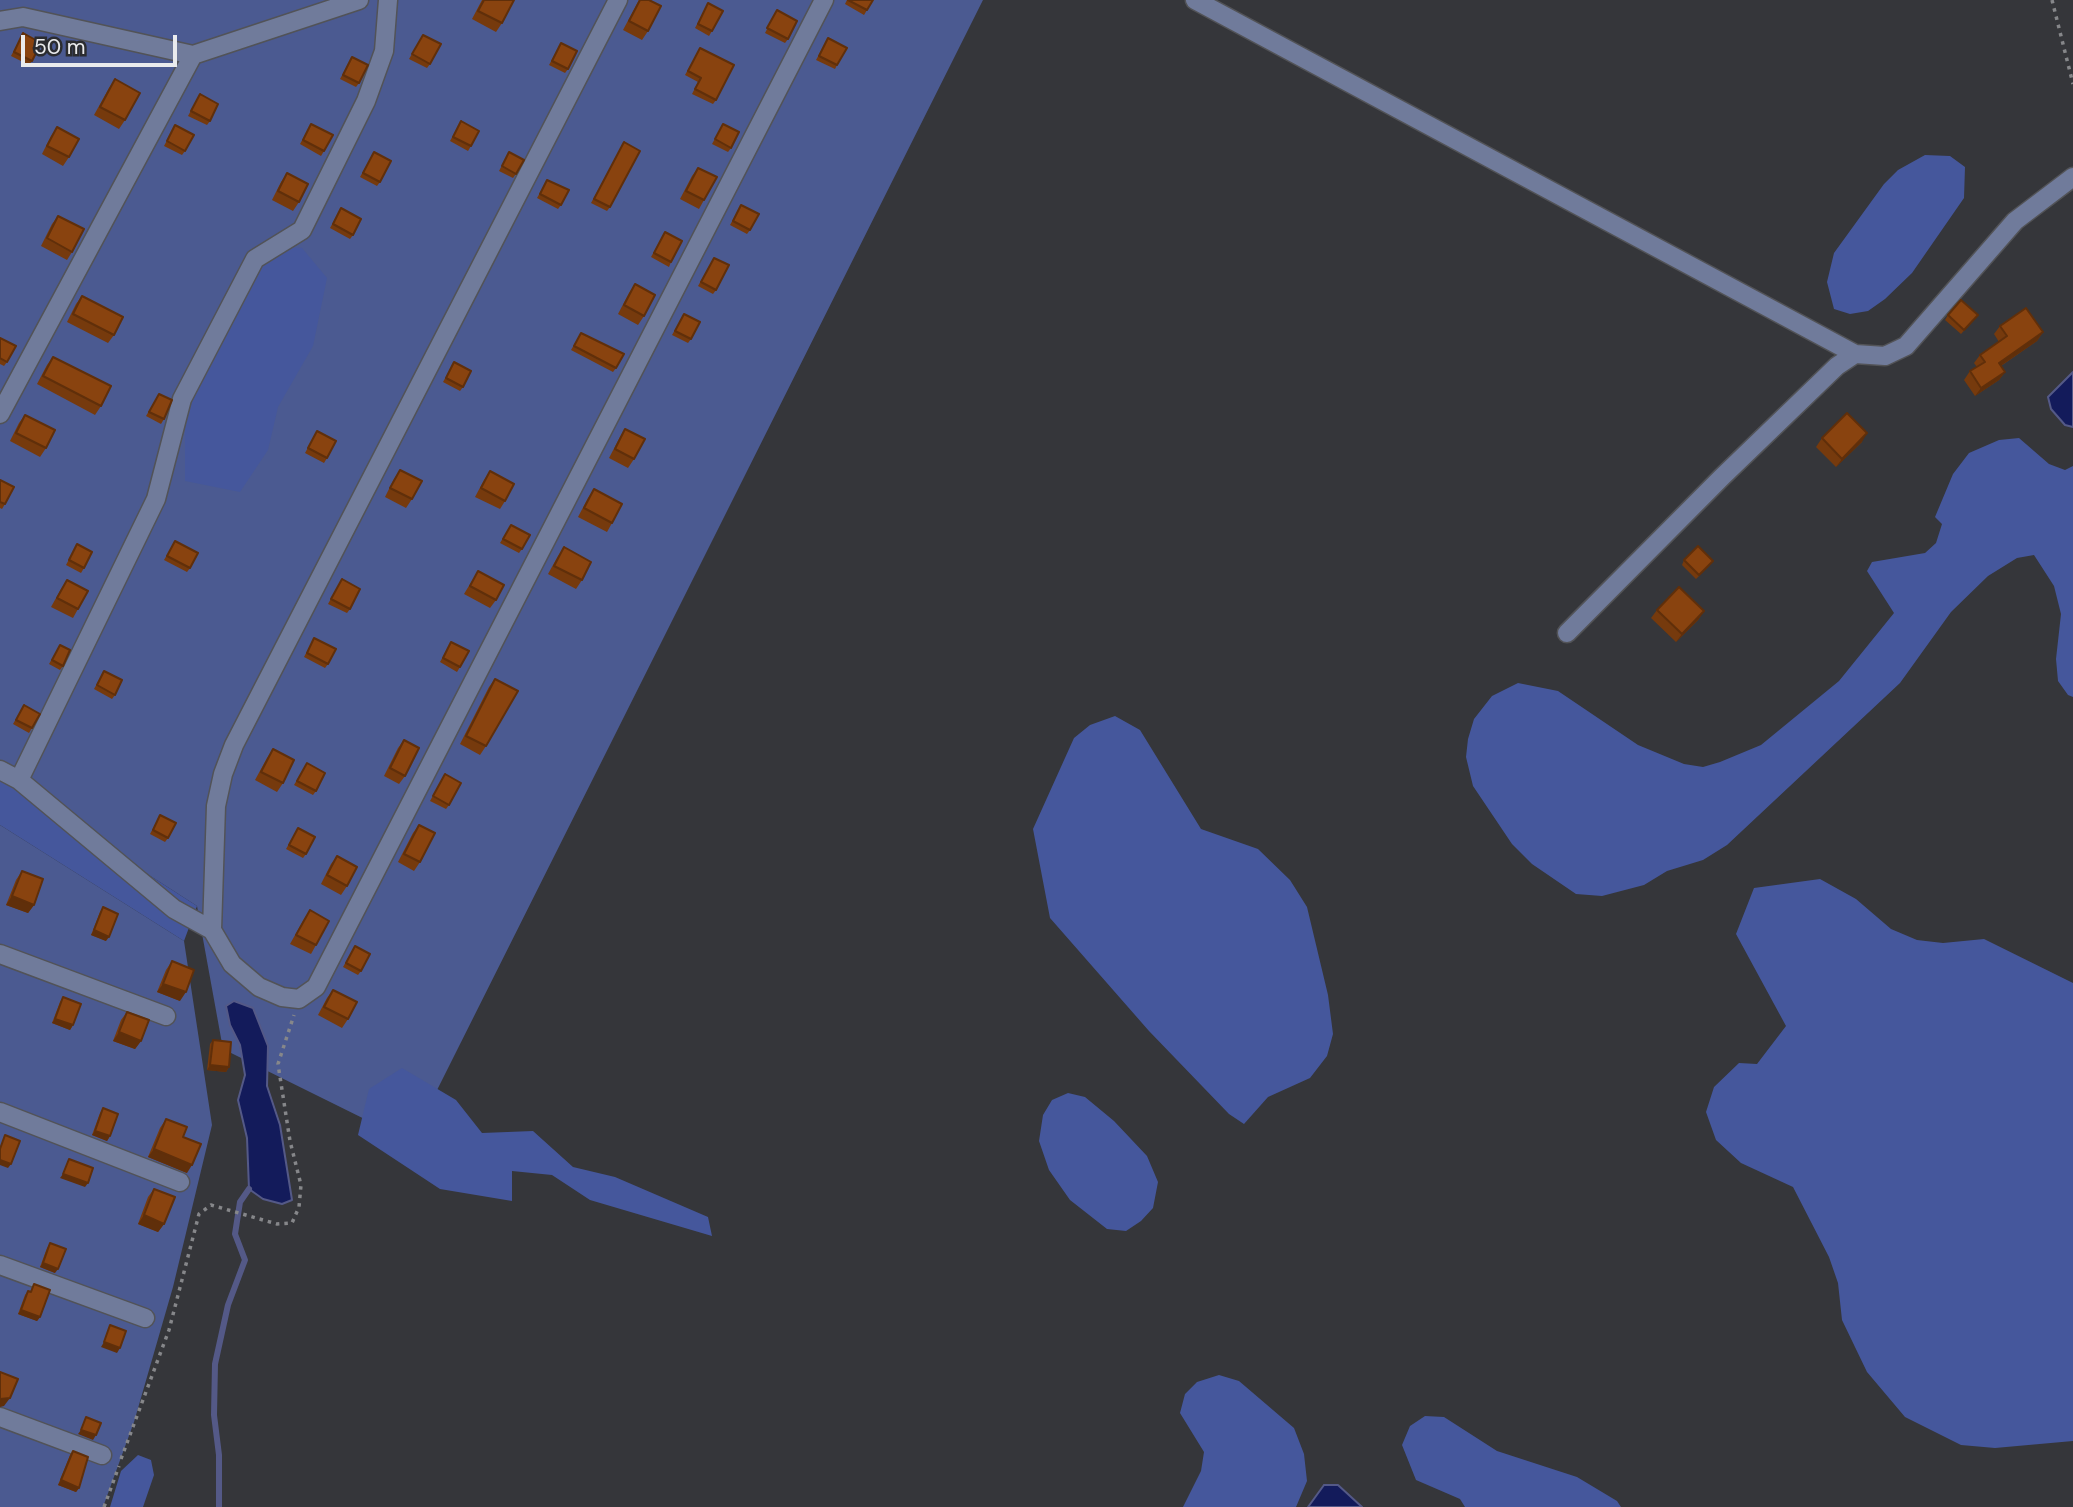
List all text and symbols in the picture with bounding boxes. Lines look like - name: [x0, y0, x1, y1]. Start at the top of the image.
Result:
- scale bar: [24, 21, 180, 65]
- text: 50 m: [34, 33, 85, 61]

